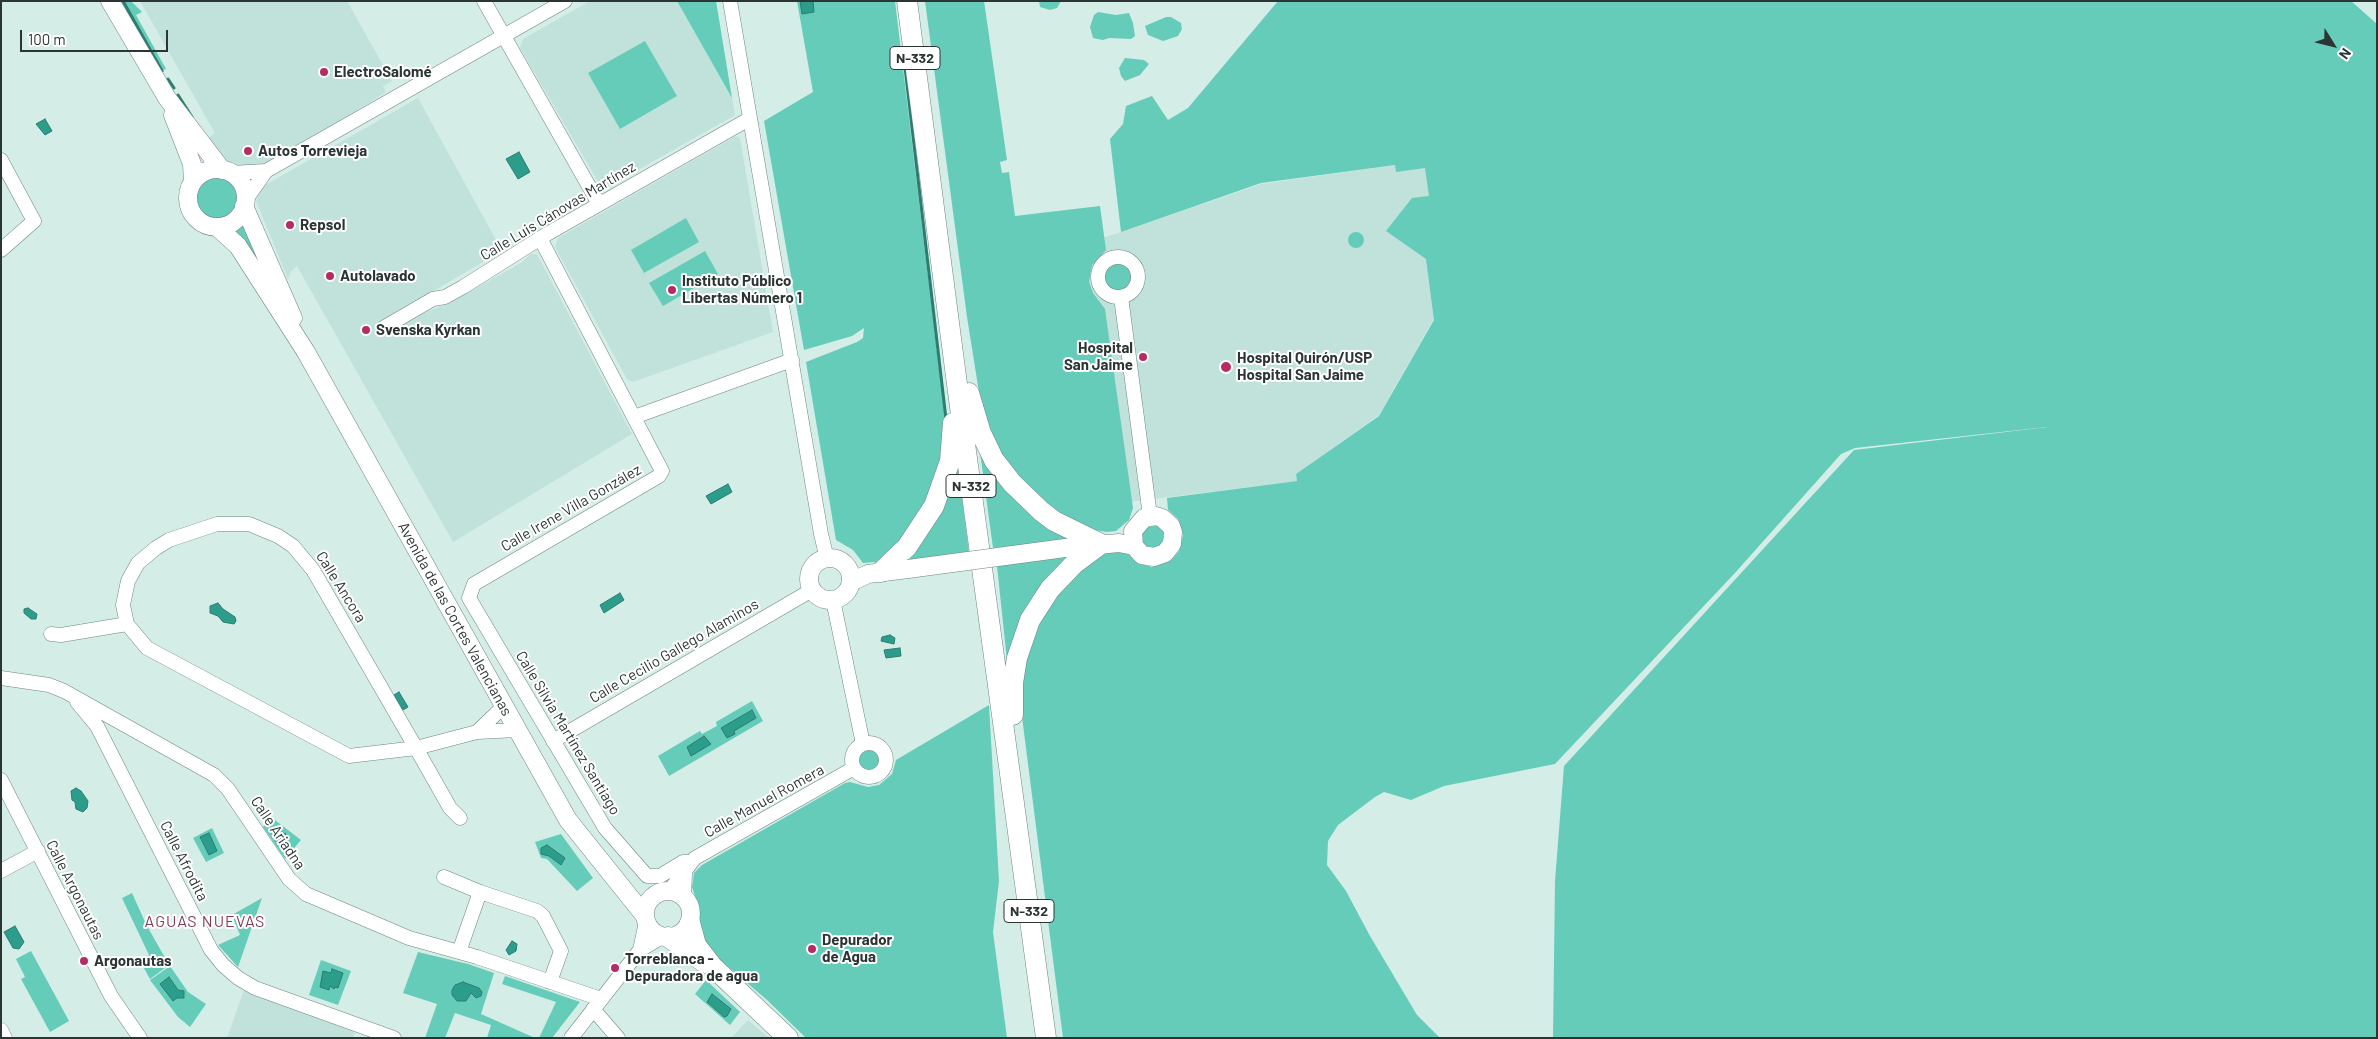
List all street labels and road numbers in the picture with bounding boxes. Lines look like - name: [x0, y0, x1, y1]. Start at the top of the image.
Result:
- road number: N-332: [890, 46, 940, 70]
- street label: Calle Luis Cánovas Martínez: [477, 157, 639, 265]
- street label: Calle Irene Villa González: [498, 460, 644, 556]
- road number: N-332: [946, 474, 996, 498]
- street label: Avenida de las Cortes Valencianas: [394, 519, 516, 719]
- street label: Calle Ancora: [312, 548, 370, 626]
- street label: Calle Cecilio Gallego Alaminos: [586, 595, 762, 707]
- street label: Calle Silvia Martínez Santiago: [512, 648, 624, 818]
- street label: Calle Manuel Romera: [701, 761, 827, 841]
- street label: Calle Ariadna: [247, 793, 309, 873]
- street label: Calle Afrodita: [156, 818, 212, 904]
- street label: Calle Argonautas: [42, 837, 108, 943]
- road number: N-332: [1004, 899, 1054, 922]

